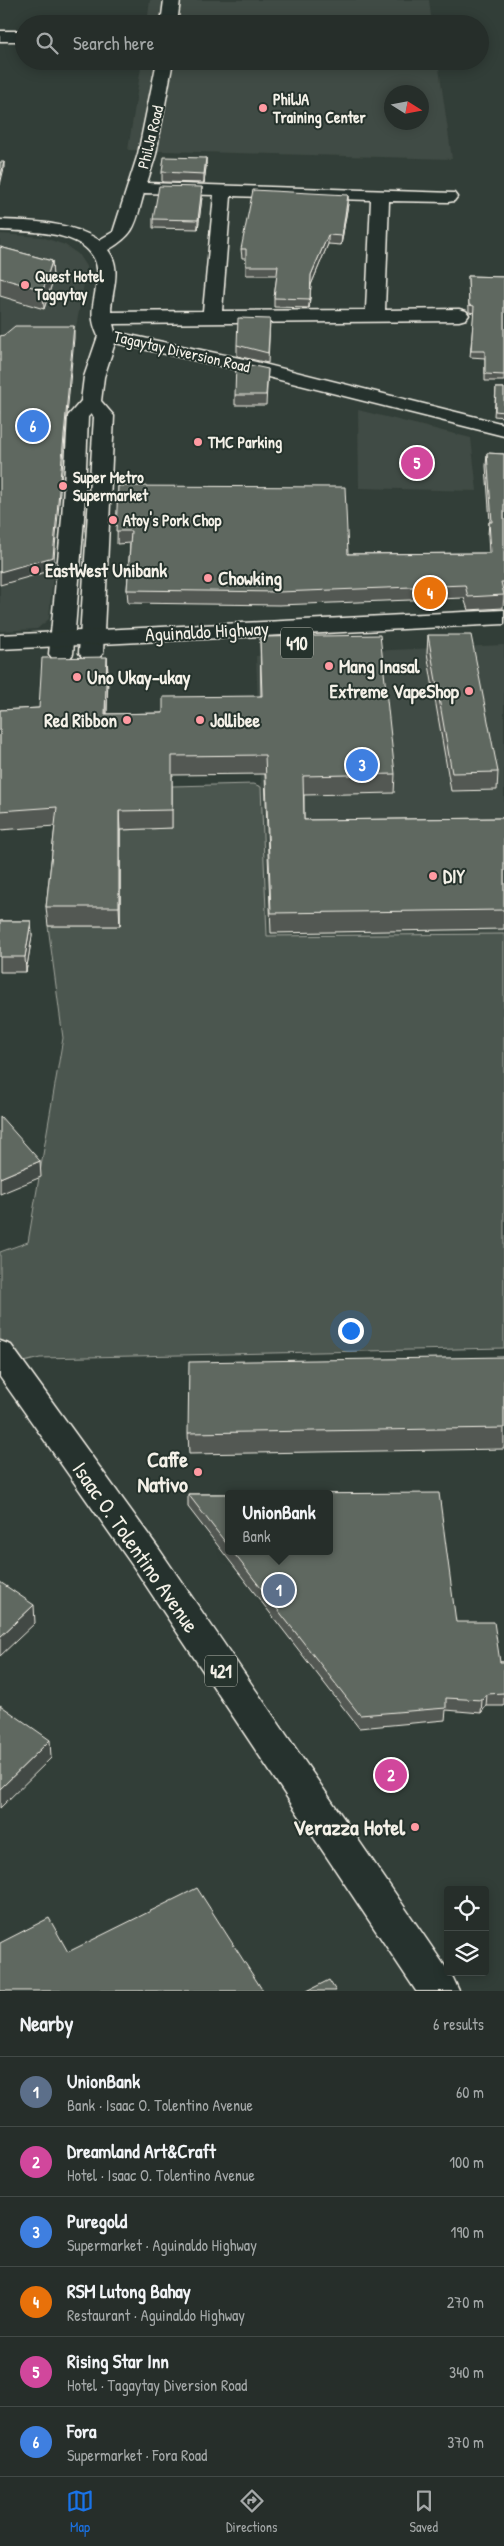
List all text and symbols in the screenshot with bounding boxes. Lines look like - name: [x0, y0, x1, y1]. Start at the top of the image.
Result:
- search box: [15, 15, 489, 70]
- icon: search: [33, 29, 61, 57]
- text: Search here: [73, 30, 154, 56]
- north arrow: [384, 85, 429, 130]
- place label: PhilJA Training Center: [272, 88, 367, 129]
- marker: PhilJA Training Center: [257, 102, 269, 114]
- street label: PhilJa Road: [132, 103, 168, 171]
- place label: Quest Hotel Tagaytay: [34, 265, 104, 306]
- marker: Quest Hotel Tagaytay: [19, 279, 31, 291]
- street label: Tagaytay Diversion Road: [112, 325, 252, 377]
- pin: 6: [17, 407, 49, 445]
- place label: TMC Parking: [207, 431, 282, 454]
- marker: TMC Parking: [192, 436, 204, 448]
- pin: 5: [401, 444, 433, 482]
- place label: Super Metro Supermarket: [73, 466, 148, 507]
- marker: Super Metro Supermarket: [57, 480, 69, 492]
- place label: Atoy's Pork Chop: [123, 509, 222, 532]
- marker: Atoy's Pork Chop: [107, 514, 119, 526]
- place label: EastWest Unibank: [45, 557, 167, 583]
- marker: EastWest Unibank: [29, 564, 41, 576]
- place label: Chowking: [218, 565, 283, 592]
- marker: Chowking: [202, 572, 214, 584]
- pin: 4: [414, 574, 446, 612]
- street label: Aguinaldo Highway: [144, 615, 270, 647]
- road number: 410: [281, 628, 313, 658]
- place label: Mang Inasal: [339, 653, 420, 680]
- marker: Mang Inasal: [323, 660, 335, 672]
- place label: Uno Ukay-ukay: [87, 664, 191, 691]
- marker: Uno Ukay-ukay: [71, 671, 83, 683]
- place label: Extreme VapeShop: [330, 678, 460, 705]
- marker: Extreme VapeShop: [463, 685, 475, 697]
- place label: Red Ribbon: [44, 707, 117, 733]
- place label: Jollibee: [210, 707, 261, 733]
- marker: Red Ribbon: [121, 714, 133, 726]
- marker: Jollibee: [194, 714, 206, 726]
- pin: 3: [346, 746, 378, 784]
- place label: DIY: [443, 863, 465, 889]
- marker: DIY: [427, 870, 439, 882]
- your location: [338, 1318, 364, 1344]
- place label: Caffe Nativo: [138, 1444, 188, 1499]
- street label: Isaac O. Tolentino Avenue: [66, 1456, 206, 1639]
- marker: Caffe Nativo: [192, 1466, 204, 1478]
- popup: [225, 1490, 333, 1555]
- text: UnionBank: [242, 1499, 316, 1525]
- text: Bank: [242, 1525, 271, 1547]
- pin: 1: [263, 1571, 295, 1609]
- road number: 421: [205, 1655, 237, 1686]
- pin: 2: [375, 1756, 407, 1794]
- place label: Verazza Hotel: [293, 1812, 406, 1842]
- marker: Verazza Hotel: [409, 1821, 421, 1833]
- map controls: [444, 1886, 489, 1976]
- button: locate: [444, 1886, 489, 1931]
- button: layers: [444, 1931, 489, 1976]
- text: Nearby: [20, 2009, 73, 2038]
- text: 6 results: [433, 2013, 484, 2035]
- text: UnionBank: [67, 2068, 140, 2094]
- text: 1: [33, 2081, 39, 2103]
- text: 60 m: [456, 2081, 484, 2103]
- text: Bank · Isaac O. Tolentino Avenue: [67, 2094, 253, 2116]
- text: Dreamland Art&Craft: [67, 2138, 216, 2164]
- text: 2: [32, 2151, 40, 2173]
- text: 100 m: [449, 2151, 484, 2173]
- text: Hotel · Isaac O. Tolentino Avenue: [67, 2164, 255, 2186]
- text: Puregold: [67, 2208, 127, 2234]
- text: 3: [32, 2221, 40, 2243]
- text: 190 m: [451, 2221, 484, 2243]
- text: Supermarket · Aguinaldo Highway: [67, 2234, 257, 2256]
- text: RSM Lutong Bahay: [67, 2278, 191, 2304]
- text: 4: [33, 2291, 39, 2313]
- text: 270 m: [447, 2291, 484, 2313]
- text: Restaurant · Aguinaldo Highway: [67, 2304, 245, 2326]
- text: Rising Star Inn: [67, 2348, 169, 2374]
- text: 5: [33, 2361, 39, 2383]
- text: 340 m: [449, 2361, 484, 2383]
- text: Hotel · Tagaytay Diversion Road: [67, 2374, 247, 2396]
- text: Fora: [67, 2418, 97, 2444]
- text: 6: [33, 2431, 39, 2453]
- text: 370 m: [447, 2431, 484, 2453]
- text: Supermarket · Fora Road: [67, 2444, 207, 2466]
- tab: Map: [66, 2487, 94, 2536]
- tab: Directions: [226, 2487, 277, 2536]
- tab: Saved: [409, 2487, 438, 2536]

